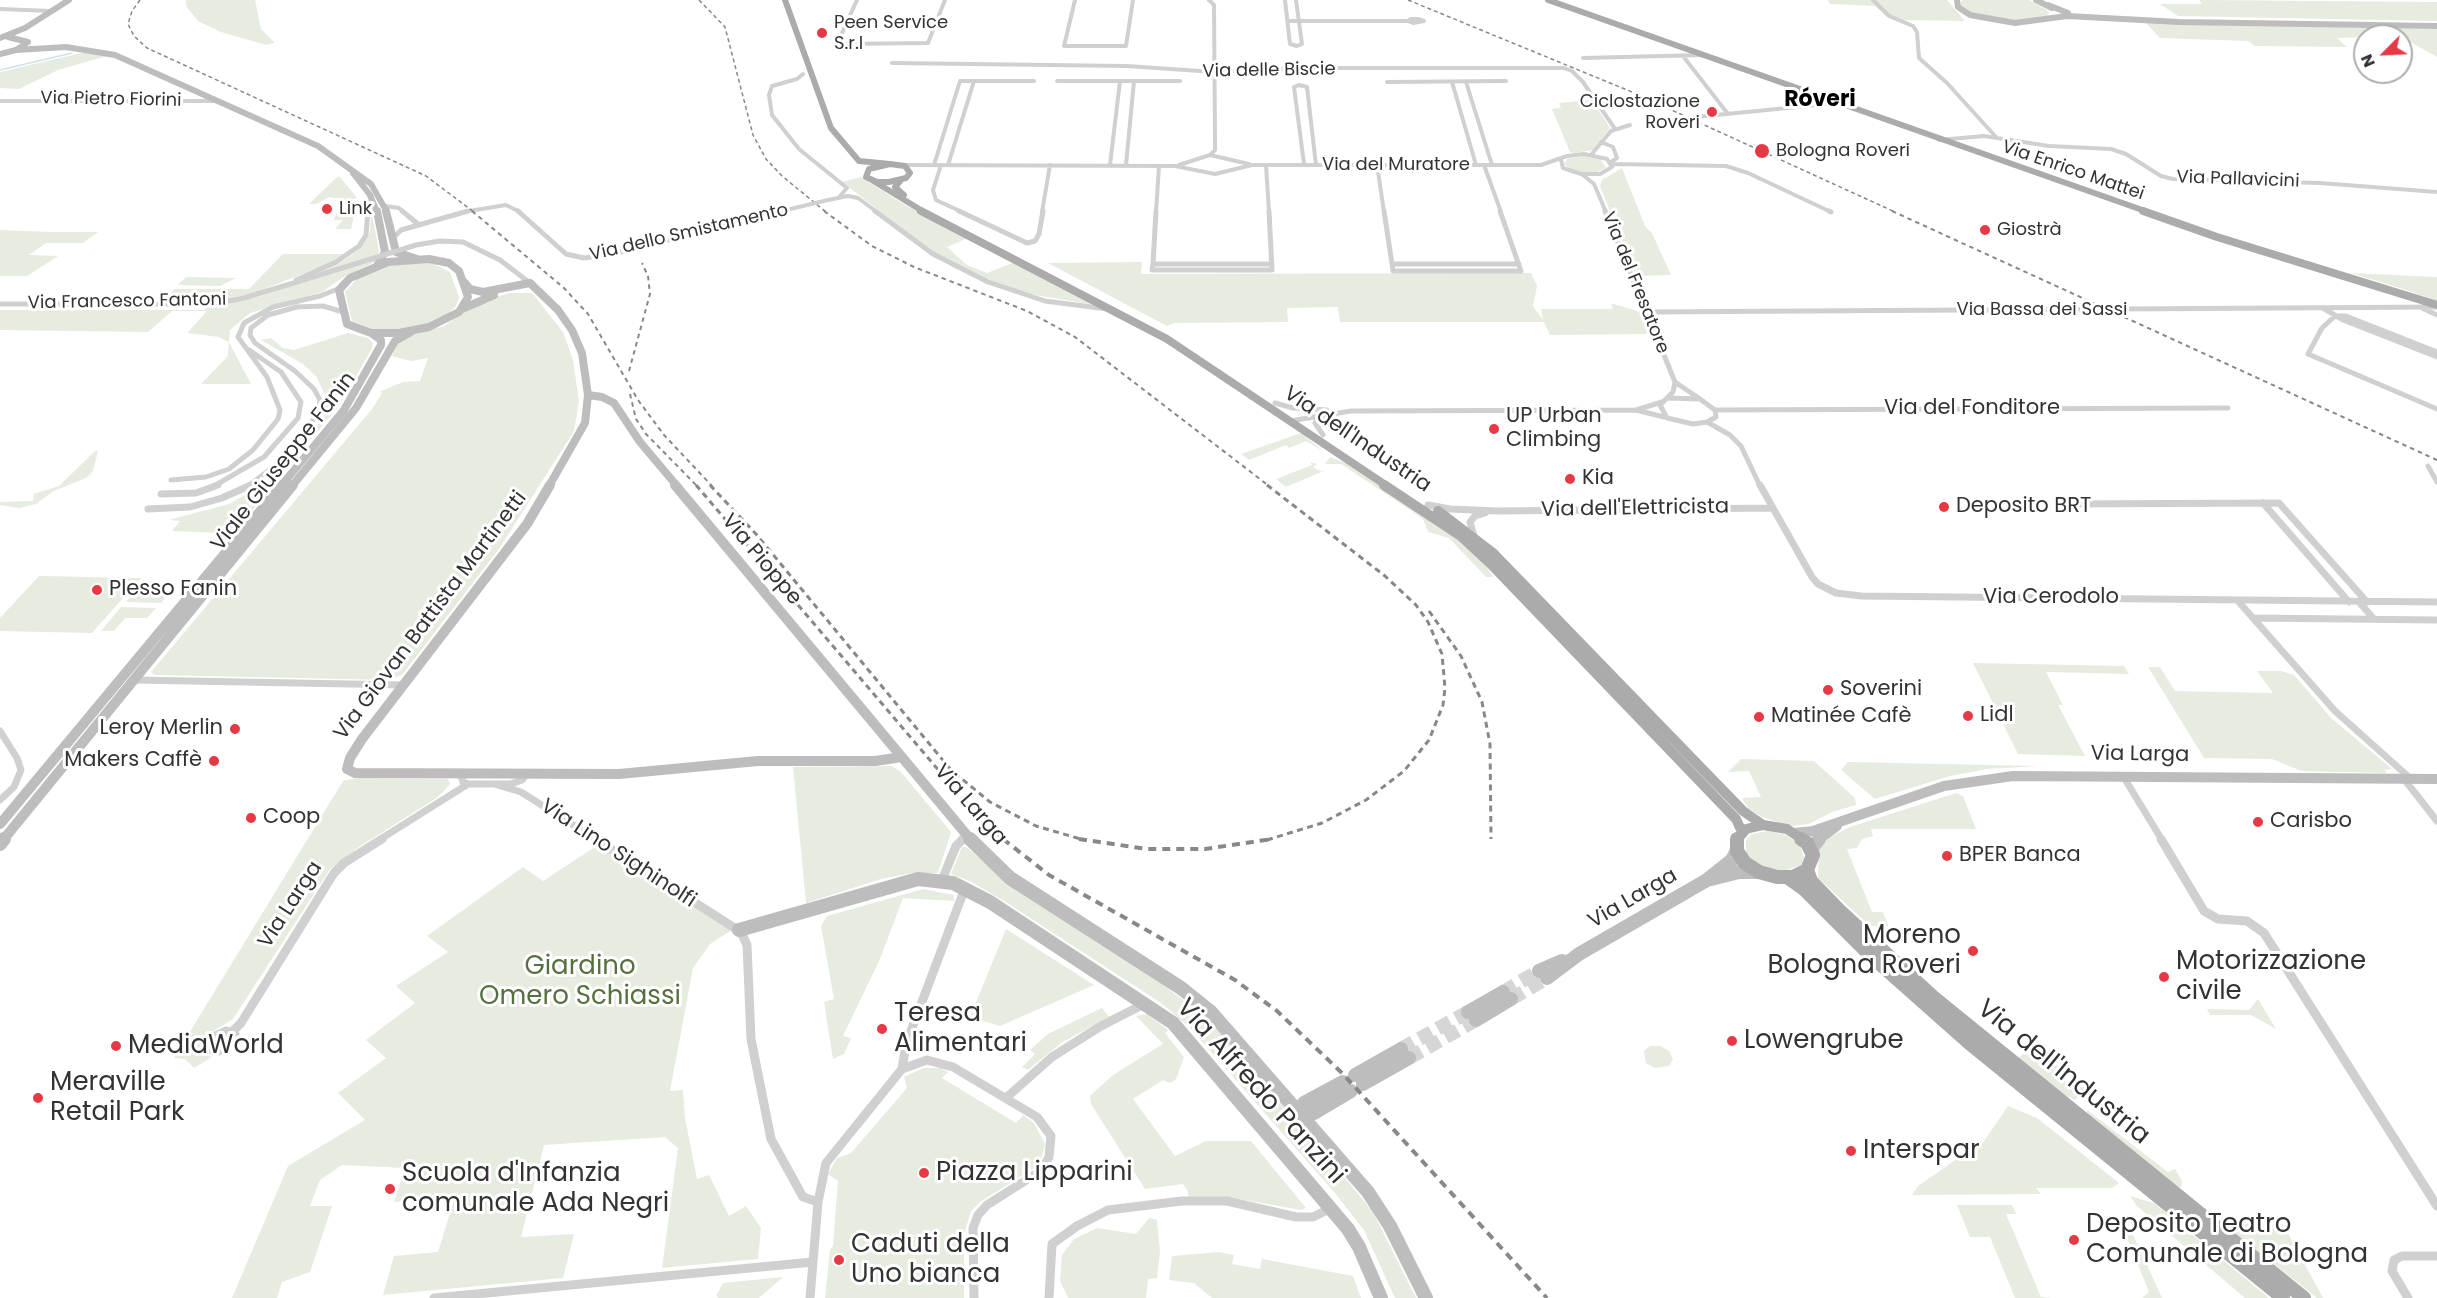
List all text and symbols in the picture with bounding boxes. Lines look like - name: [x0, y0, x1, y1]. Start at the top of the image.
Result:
- place label: Peen Service S.r.l: [834, 12, 948, 54]
- north arrow: [2353, 24, 2413, 84]
- marker: Peen Service S.r.l: [815, 26, 829, 40]
- text: N: [2355, 51, 2381, 71]
- street label: Via delle Biscie: [1202, 59, 1336, 83]
- district label: Róveri: [1784, 87, 1856, 113]
- street label: Via Pietro Fiorini: [40, 88, 182, 112]
- place label: Ciclostazione Roveri: [1580, 91, 1700, 134]
- marker: Ciclostazione Roveri: [1705, 105, 1719, 119]
- street label: Via Enrico Mattei: [1999, 137, 2147, 205]
- place label: Bologna Roveri: [1776, 140, 1910, 162]
- marker: Bologna Roveri: [1753, 142, 1771, 160]
- street label: Via del Muratore: [1322, 154, 1470, 176]
- street label: Via Pallavicini: [2176, 167, 2300, 193]
- place label: Link: [339, 198, 372, 220]
- street label: Via dello Smistamento: [588, 200, 790, 266]
- marker: Link: [320, 202, 334, 216]
- street label: Via del Fresatore: [1597, 209, 1673, 357]
- place label: Giostrà: [1997, 219, 2062, 241]
- marker: Giostrà: [1978, 223, 1992, 237]
- street label: Via Francesco Fantoni: [28, 289, 226, 315]
- street label: Via Bassa dei Sassi: [1956, 299, 2128, 321]
- street label: Viale Giuseppe Fanin: [206, 368, 362, 556]
- street label: Via dell'Industria: [1279, 381, 1435, 499]
- street label: Via del Fonditore: [1884, 396, 2060, 422]
- place label: UP Urban Climbing: [1506, 404, 1602, 454]
- marker: UP Urban Climbing: [1487, 422, 1501, 436]
- place label: Kia: [1582, 466, 1614, 492]
- marker: Kia: [1563, 472, 1577, 486]
- street label: Via Giovan Battista Martinetti: [329, 487, 533, 745]
- place label: Deposito BRT: [1956, 494, 2091, 520]
- street label: Via dell'Elettricista: [1541, 495, 1729, 523]
- marker: Deposito BRT: [1937, 500, 1951, 514]
- street label: Via Pioppe: [716, 509, 806, 611]
- place label: Plesso Fanin: [109, 577, 237, 603]
- marker: Plesso Fanin: [90, 583, 104, 597]
- street label: Via Cerodolo: [1983, 585, 2119, 611]
- place label: Soverini: [1840, 677, 1922, 703]
- marker: Soverini: [1821, 683, 1835, 697]
- place label: Lidl: [1980, 703, 2014, 729]
- place label: Matinée Cafè: [1771, 704, 1912, 730]
- marker: Lidl: [1961, 709, 1975, 723]
- marker: Matinée Cafè: [1752, 710, 1766, 724]
- place label: Leroy Merlin: [99, 716, 223, 742]
- marker: Leroy Merlin: [228, 722, 242, 736]
- street label: Via Larga: [2090, 742, 2190, 768]
- place label: Makers Caffè: [64, 748, 202, 774]
- marker: Makers Caffè: [207, 754, 221, 768]
- street label: Via Larga: [928, 760, 1012, 850]
- street label: Via Lino Sighinolfi: [536, 794, 700, 914]
- place label: Coop: [263, 805, 320, 831]
- place label: Carisbo: [2270, 809, 2352, 835]
- marker: Coop: [244, 811, 258, 825]
- marker: Carisbo: [2251, 815, 2265, 829]
- place label: BPER Banca: [1959, 843, 2081, 869]
- marker: BPER Banca: [1940, 849, 1954, 863]
- street label: Via Larga: [254, 857, 328, 953]
- street label: Via Larga: [1584, 863, 1682, 935]
- place label: Moreno Bologna Roveri: [1767, 920, 1961, 982]
- marker: Moreno Bologna Roveri: [1966, 944, 1980, 958]
- place label: Motorizzazione civile: [2176, 946, 2366, 1008]
- park label: Giardino Omero Schiassi: [479, 951, 681, 1012]
- marker: Motorizzazione civile: [2157, 970, 2171, 984]
- street label: Via Alfredo Panzini: [1169, 993, 1351, 1191]
- street label: Via dell'Industria: [1970, 994, 2156, 1152]
- place label: Teresa Alimentari: [894, 998, 1027, 1060]
- marker: Teresa Alimentari: [875, 1022, 889, 1036]
- place label: Lowengrube: [1744, 1025, 1904, 1057]
- place label: MediaWorld: [128, 1030, 284, 1062]
- marker: Lowengrube: [1725, 1034, 1739, 1048]
- marker: MediaWorld: [109, 1039, 123, 1053]
- place label: Meraville Retail Park: [50, 1067, 184, 1128]
- marker: Meraville Retail Park: [31, 1091, 45, 1105]
- place label: Interspar: [1863, 1135, 1980, 1167]
- marker: Interspar: [1844, 1144, 1858, 1158]
- place label: Piazza Lipparini: [936, 1157, 1133, 1189]
- place label: Scuola d'Infanzia comunale Ada Negri: [402, 1158, 669, 1220]
- marker: Piazza Lipparini: [917, 1166, 931, 1180]
- marker: Scuola d'Infanzia comunale Ada Negri: [383, 1182, 397, 1196]
- place label: Deposito Teatro Comunale di Bologna: [2086, 1209, 2368, 1270]
- place label: Caduti della Uno bianca: [851, 1229, 1010, 1290]
- marker: Deposito Teatro Comunale di Bologna: [2067, 1233, 2081, 1247]
- marker: Caduti della Uno bianca: [832, 1253, 846, 1267]

